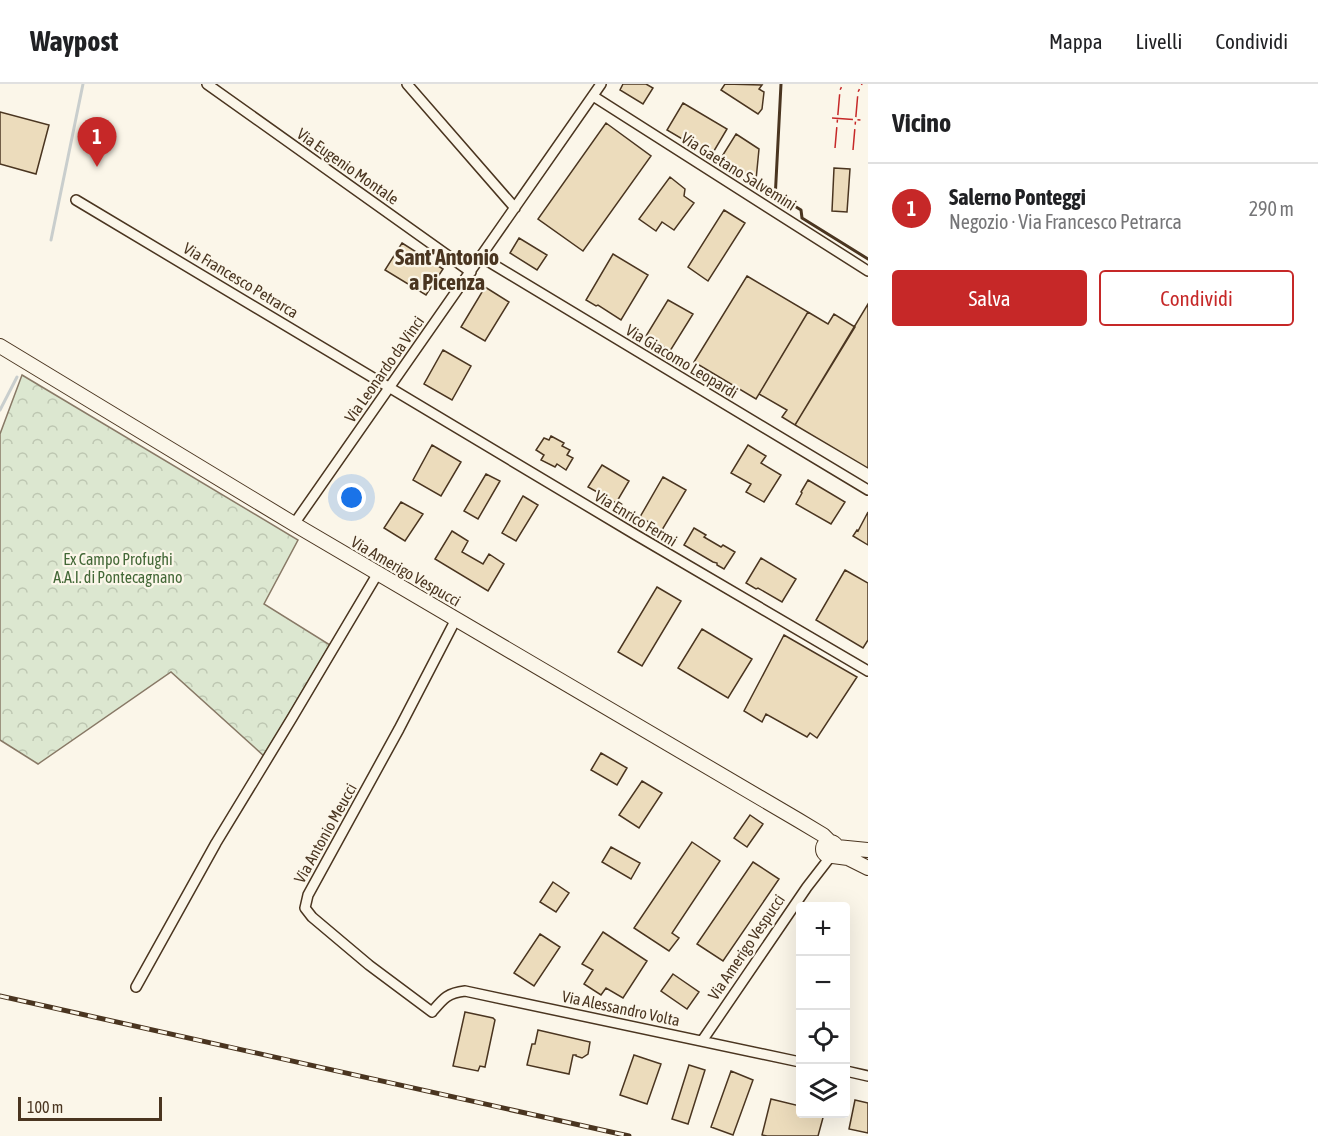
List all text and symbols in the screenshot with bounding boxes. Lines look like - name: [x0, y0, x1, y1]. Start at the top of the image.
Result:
- text: Waypost: [30, 25, 118, 57]
- text: Mappa: [1049, 29, 1103, 53]
- text: Livelli: [1136, 29, 1182, 53]
- text: Condividi: [1215, 29, 1288, 53]
- text: Vicino: [892, 108, 951, 138]
- pin: 1: [78, 118, 116, 167]
- street label: Via Eugenio Montale: [293, 124, 402, 209]
- street label: Via Gaetano Salvemini: [678, 128, 800, 214]
- text: Salerno Ponteggi: [949, 184, 1086, 210]
- text: 1: [907, 197, 916, 220]
- text: 290 m: [1249, 197, 1294, 220]
- text: Negozio · Via Francesco Petrarca: [949, 210, 1182, 233]
- street label: Via Francesco Petrarca: [180, 239, 302, 321]
- district label: Sant'Antonio a Picenza: [395, 244, 499, 295]
- button: Salva: [892, 270, 1087, 326]
- button: Condividi: [1099, 270, 1294, 326]
- street label: Via Leonardo da Vinci: [341, 312, 427, 426]
- street label: Via Giacomo Leopardi: [622, 320, 741, 402]
- your location: [337, 483, 366, 512]
- street label: Via Enrico Fermi: [591, 486, 681, 550]
- street label: Via Amerigo Vespucci: [347, 532, 464, 611]
- park label: Ex Campo Profughi A.A.I. di Pontecagnano: [53, 550, 183, 587]
- street label: Via Antonio Meucci: [290, 780, 360, 886]
- street label: Via Amerigo Vespucci: [704, 891, 789, 1004]
- map controls: [796, 902, 850, 1118]
- button: +: [796, 902, 850, 956]
- button: −: [796, 956, 850, 1010]
- street label: Via Alessandro Volta: [560, 987, 682, 1029]
- button: locate: [796, 1010, 850, 1064]
- button: layers: [796, 1064, 850, 1118]
- scale bar: [18, 1094, 162, 1122]
- text: 100 m: [27, 1098, 63, 1116]

